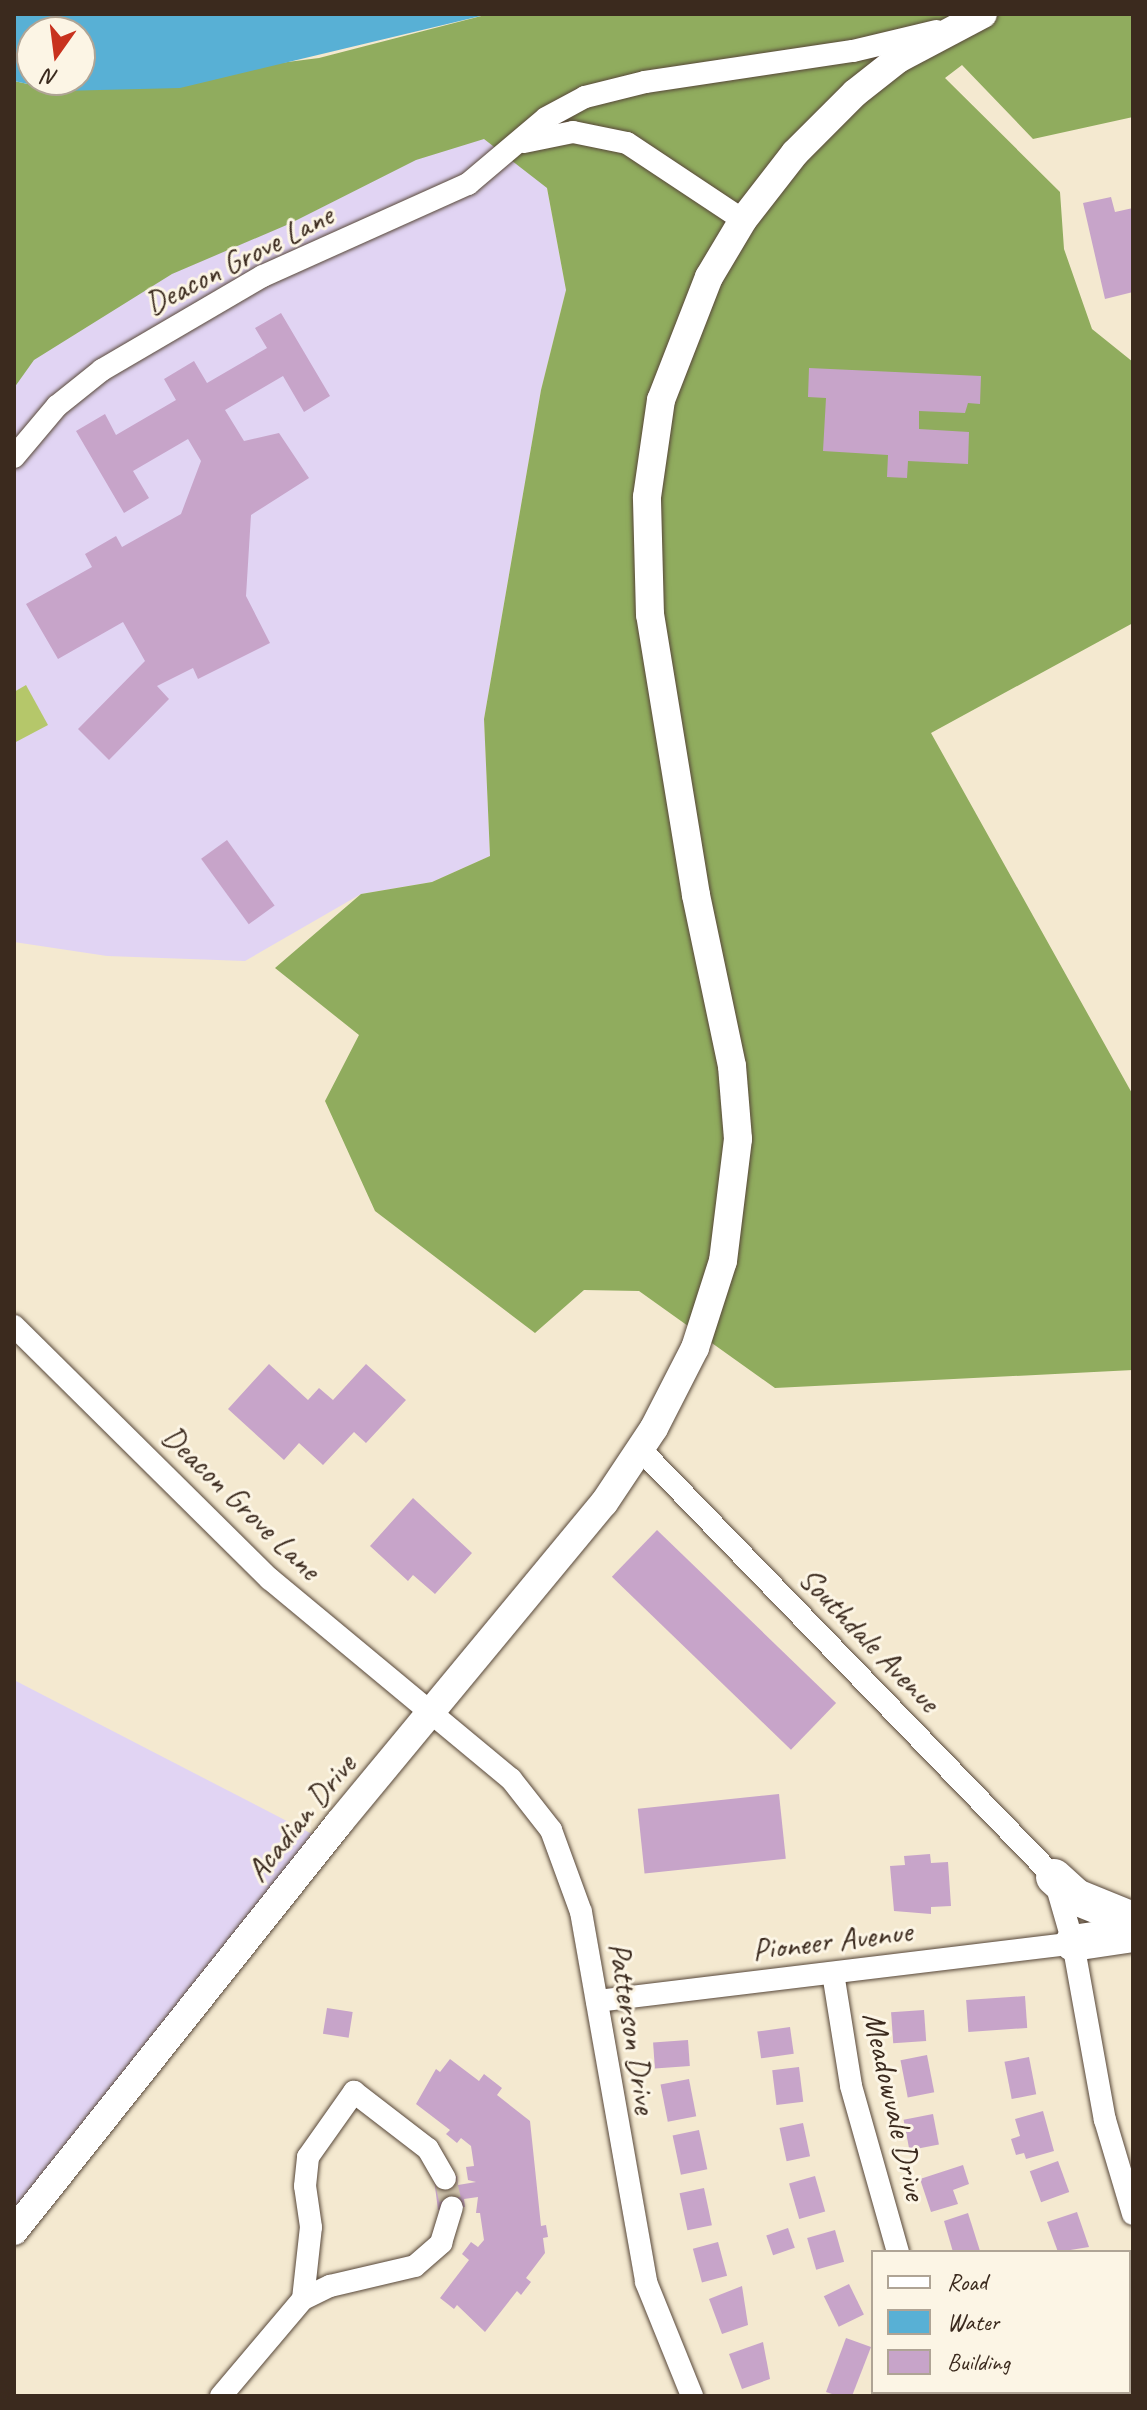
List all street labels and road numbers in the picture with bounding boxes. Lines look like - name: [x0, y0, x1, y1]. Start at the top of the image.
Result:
- street label: Deacon Grove Lane: [138, 196, 340, 324]
- street label: Deacon Grove Lane: [153, 1417, 329, 1589]
- street label: Southdale Avenue: [790, 1560, 948, 1720]
- street label: Acadian Drive: [238, 1747, 364, 1889]
- street label: Pioneer Avenue: [750, 1912, 914, 1970]
- street label: Patterson Drive: [600, 1940, 664, 2116]
- street label: Meadowvale Drive: [854, 2008, 934, 2204]

